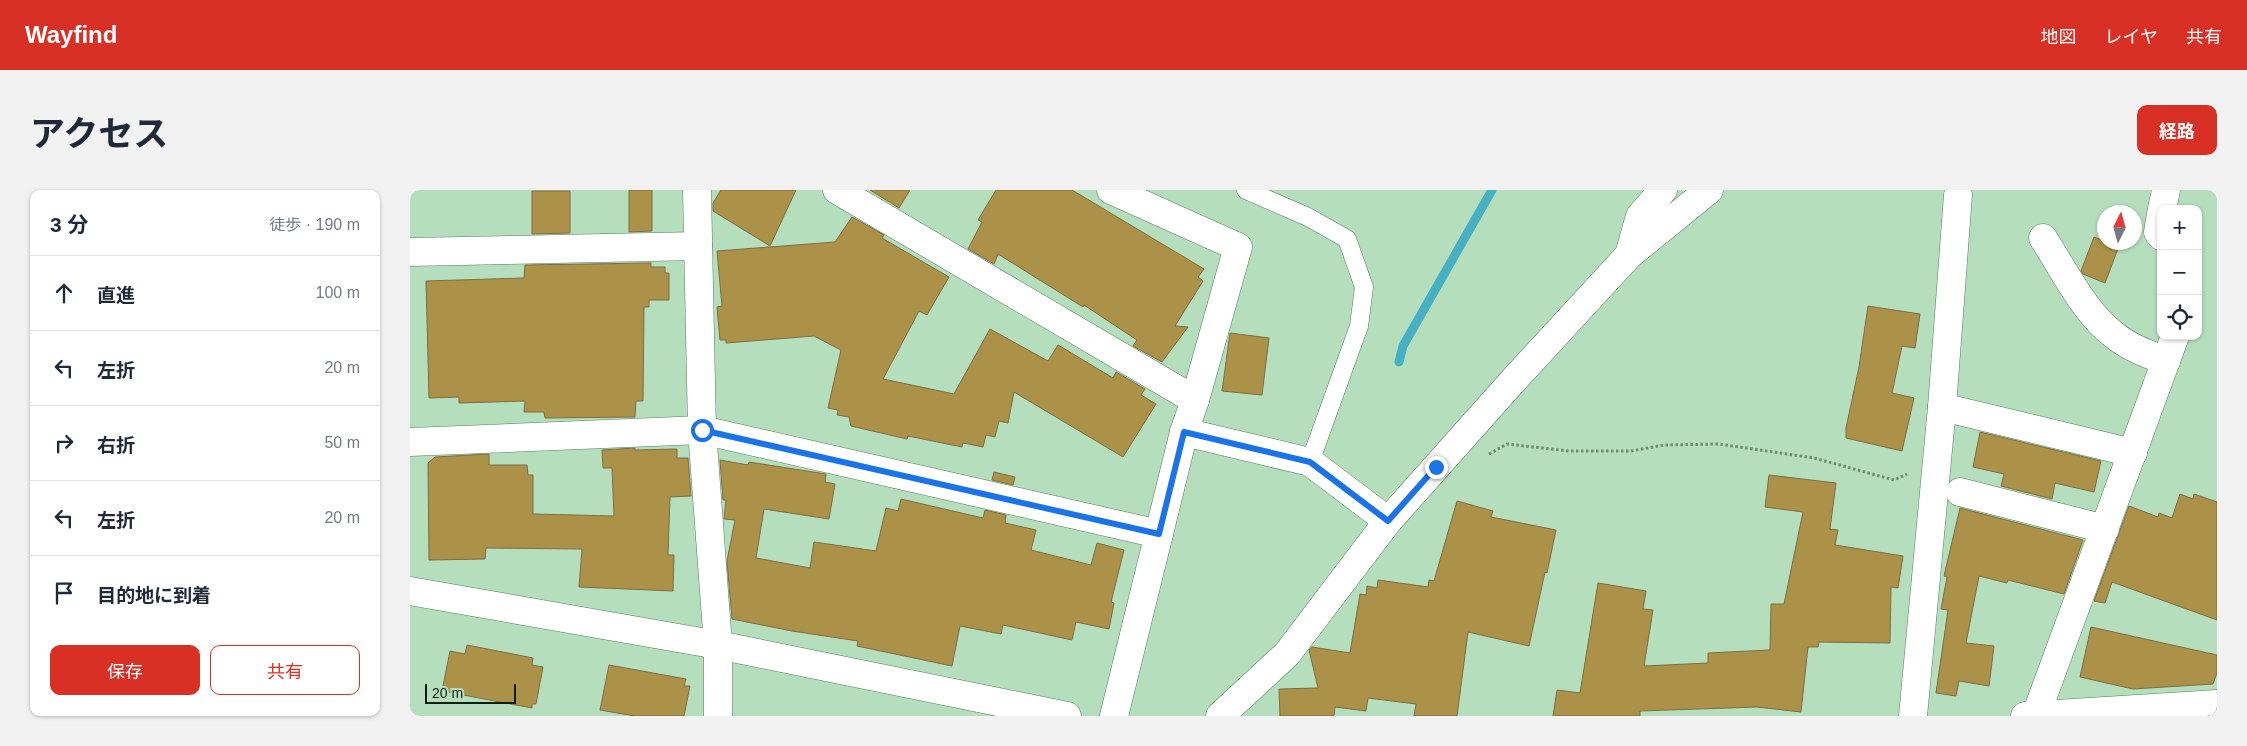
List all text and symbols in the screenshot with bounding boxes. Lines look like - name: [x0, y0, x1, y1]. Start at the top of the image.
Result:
- text: Wayfind: [25, 21, 117, 48]
- text: 地図: [2041, 27, 2077, 47]
- text: レイヤ: [2105, 27, 2158, 47]
- text: 共有: [2186, 27, 2222, 47]
- button: 経路: [2137, 105, 2217, 155]
- text: アクセス: [30, 114, 168, 153]
- north arrow: [2097, 205, 2142, 250]
- map controls: [2157, 205, 2202, 340]
- button: +: [2157, 205, 2202, 250]
- text: 3 分: [50, 213, 89, 236]
- text: 徒歩 · 190 m: [269, 216, 360, 233]
- button: −: [2157, 250, 2202, 295]
- icon: ahead: [50, 279, 78, 307]
- text: 100 m: [316, 284, 360, 301]
- text: 直進: [97, 285, 135, 306]
- button: locate: [2157, 295, 2202, 340]
- icon: left: [50, 354, 78, 382]
- text: 20 m: [324, 359, 360, 376]
- text: 左折: [97, 360, 135, 381]
- route start: [691, 419, 714, 442]
- icon: right: [50, 429, 78, 457]
- text: 50 m: [324, 434, 360, 451]
- text: 右折: [97, 435, 135, 456]
- route end: [1425, 456, 1448, 479]
- icon: left: [50, 504, 78, 532]
- text: 20 m: [324, 509, 360, 526]
- text: 左折: [97, 510, 135, 531]
- icon: arrive: [50, 579, 78, 607]
- text: 目的地に到着: [97, 585, 211, 606]
- button: 保存: [50, 645, 200, 695]
- button: 共有: [210, 645, 360, 695]
- scale bar: [425, 681, 516, 704]
- text: 20 m: [432, 685, 463, 701]

